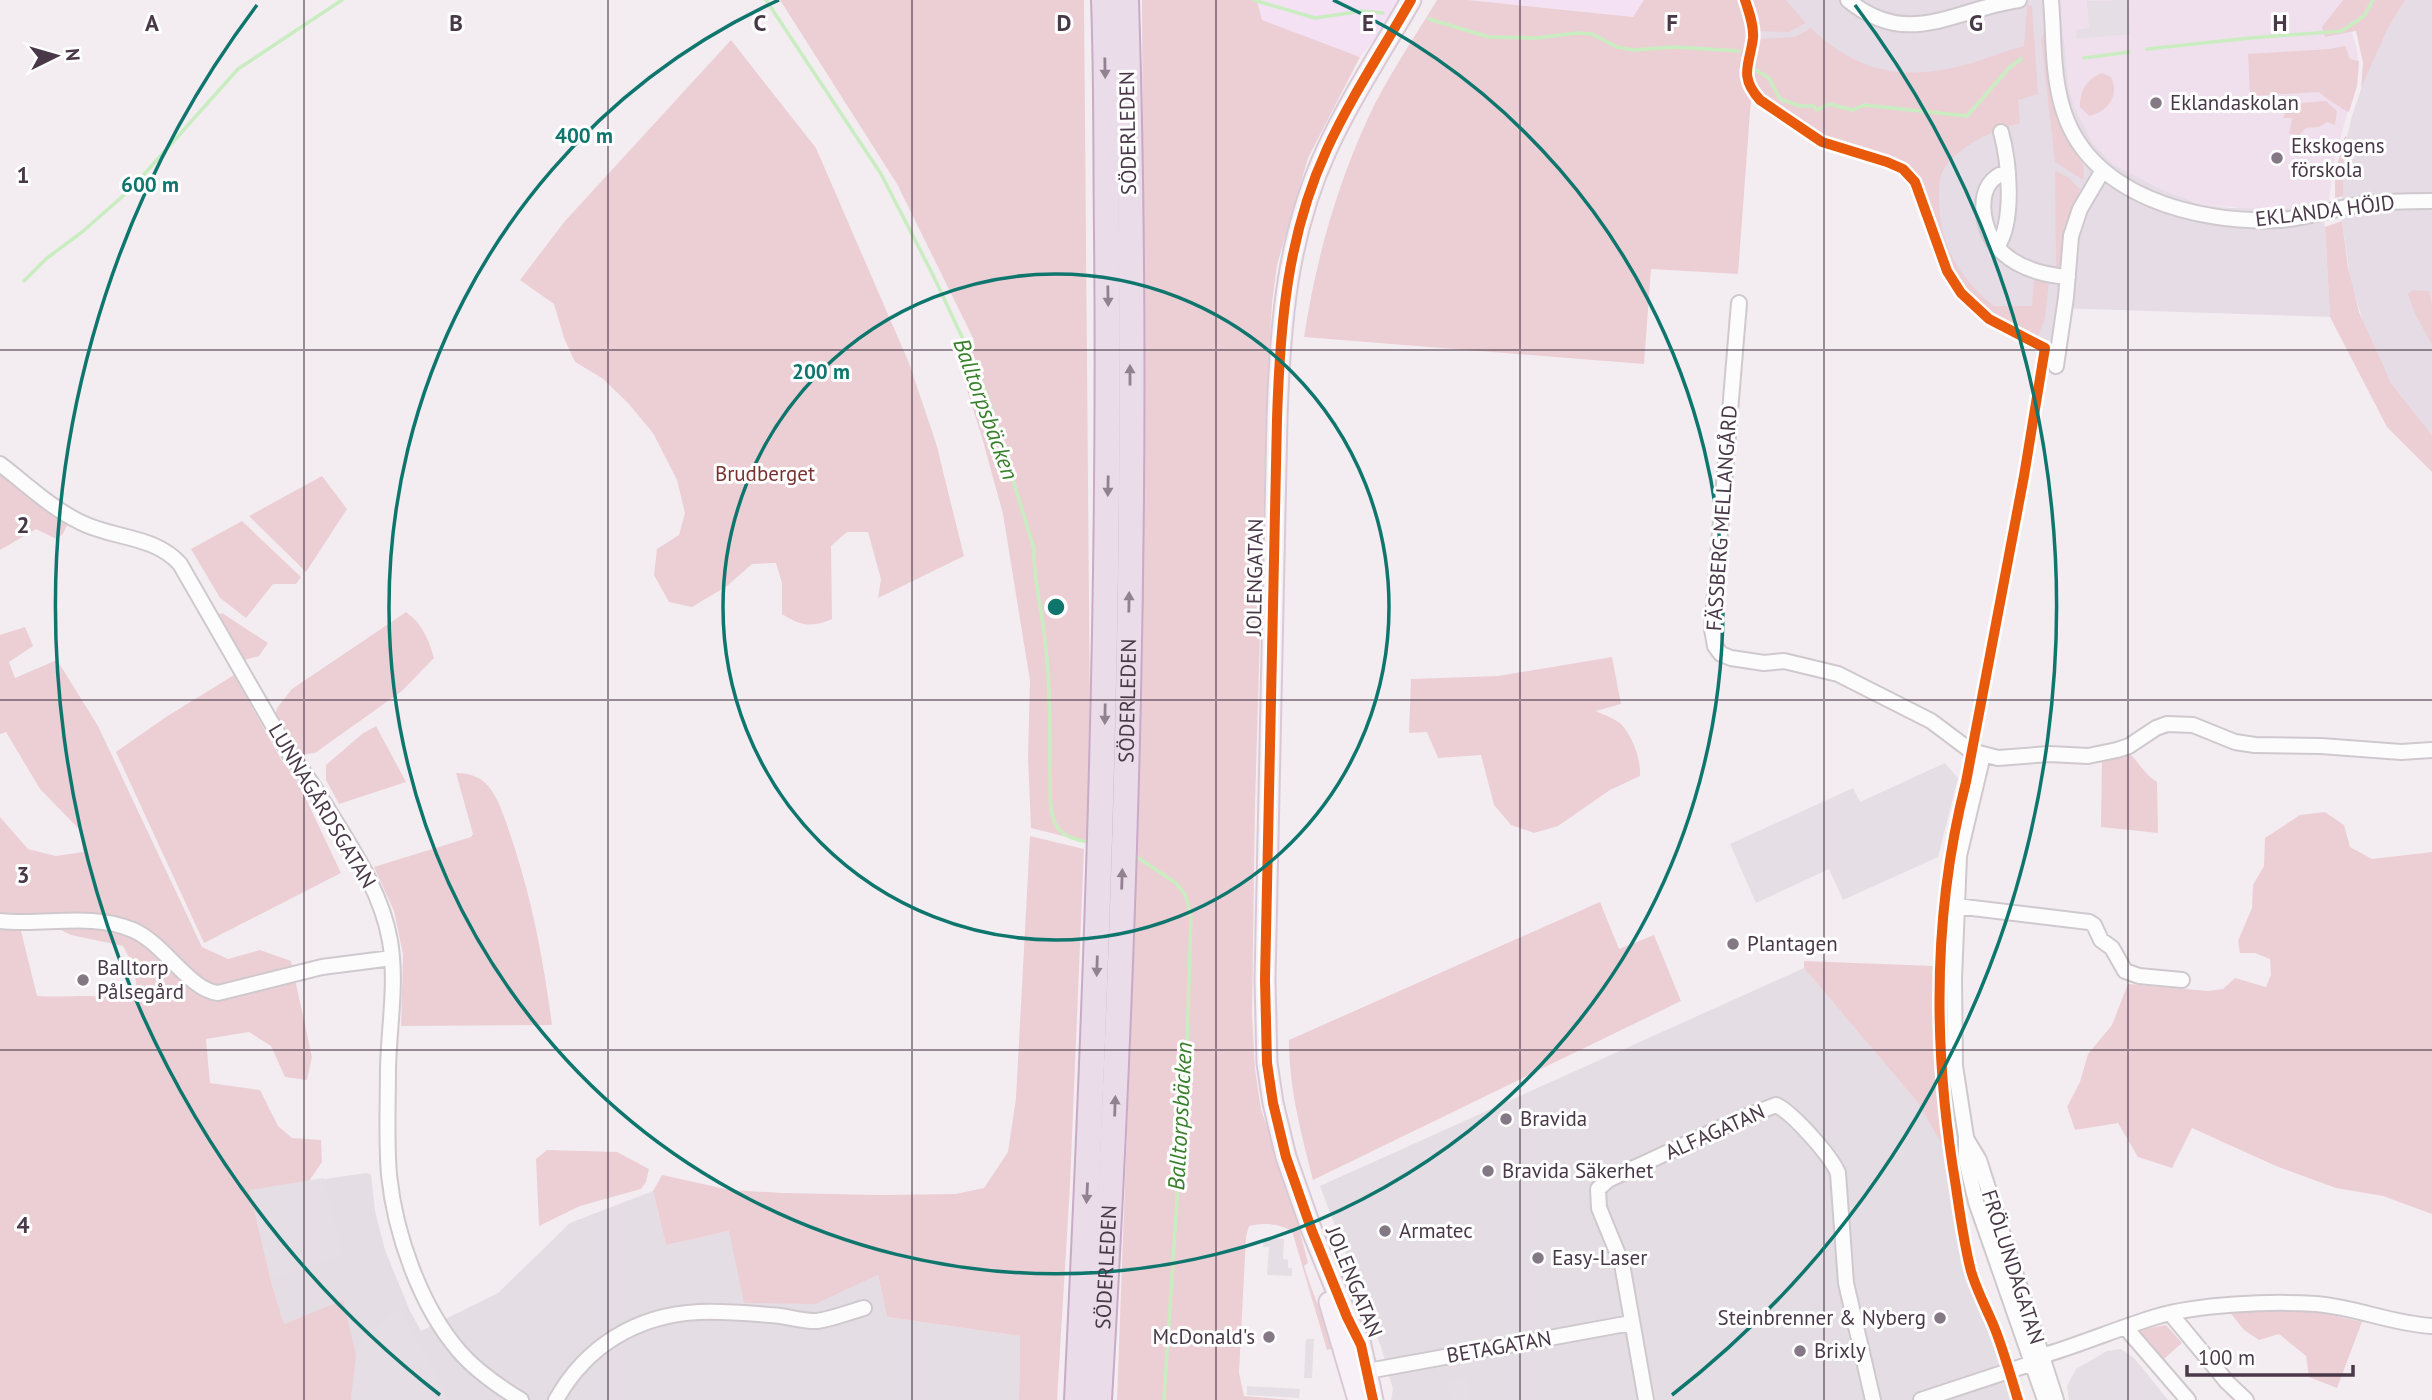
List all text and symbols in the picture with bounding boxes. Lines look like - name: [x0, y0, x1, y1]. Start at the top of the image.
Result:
- text: A: [145, 8, 159, 37]
- text: B: [449, 8, 463, 37]
- text: C: [754, 8, 767, 37]
- text: D: [1057, 8, 1071, 37]
- text: E: [1362, 8, 1374, 37]
- text: F: [1666, 8, 1678, 37]
- text: G: [1969, 8, 1983, 37]
- text: H: [2273, 8, 2287, 37]
- north arrow: [21, 21, 91, 91]
- text: N: [60, 47, 85, 62]
- one-way arrow: [1100, 57, 1111, 79]
- street label: SÖDERLEDEN: [1113, 71, 1142, 195]
- place label: Eklandaskolan: [2170, 89, 2299, 116]
- marker: Eklandaskolan: [2148, 95, 2164, 111]
- text: 400 m: [555, 122, 613, 149]
- place label: Ekskogens förskola: [2291, 132, 2385, 183]
- marker: Ekskogens förskola: [2269, 150, 2285, 166]
- text: 1: [16, 160, 30, 189]
- text: 600 m: [121, 171, 179, 198]
- street label: EKLANDA HÖJD: [2254, 189, 2396, 232]
- one-way arrow: [1102, 285, 1114, 307]
- water label: Balltorpsbäcken: [947, 334, 1026, 484]
- text: 200 m: [792, 358, 850, 385]
- one-way arrow: [1124, 364, 1136, 386]
- street label: FÄSSBERG MELLANGÅRD: [1700, 404, 1743, 632]
- park label: Brudberget: [715, 460, 815, 487]
- one-way arrow: [1102, 476, 1114, 498]
- text: 2: [16, 510, 30, 539]
- street label: JOLENGATAN: [1240, 518, 1269, 637]
- one-way arrow: [1123, 591, 1134, 613]
- centre of rings: [1044, 595, 1068, 619]
- street label: SÖDERLEDEN: [1112, 638, 1142, 763]
- one-way arrow: [1099, 703, 1110, 725]
- street label: LUNNAGÅRDSGATAN: [263, 718, 382, 893]
- text: 3: [16, 860, 30, 889]
- one-way arrow: [1117, 867, 1128, 889]
- place label: Plantagen: [1747, 930, 1838, 957]
- marker: Plantagen: [1725, 936, 1741, 952]
- place label: Balltorp Pålsegård: [97, 954, 184, 1005]
- one-way arrow: [1091, 955, 1103, 977]
- marker: Balltorp Pålsegård: [75, 972, 91, 988]
- water label: Balltorpsbäcken: [1161, 1041, 1198, 1191]
- one-way arrow: [1109, 1095, 1120, 1117]
- street label: ALFAGATAN: [1661, 1098, 1769, 1165]
- place label: Bravida: [1520, 1105, 1587, 1132]
- marker: Bravida: [1498, 1111, 1514, 1127]
- place label: Bravida Säkerhet: [1502, 1157, 1653, 1184]
- marker: Bravida Säkerhet: [1480, 1163, 1496, 1179]
- one-way arrow: [1082, 1182, 1093, 1204]
- street label: FRÖLUNDAGATAN: [1976, 1186, 2051, 1348]
- street label: SÖDERLEDEN: [1089, 1204, 1122, 1330]
- text: 4: [16, 1210, 30, 1239]
- place label: Armatec: [1399, 1217, 1473, 1244]
- street label: JOLENGATAN: [1320, 1222, 1389, 1341]
- marker: Armatec: [1377, 1223, 1393, 1239]
- place label: Easy-Laser: [1552, 1244, 1647, 1271]
- marker: Easy-Laser: [1530, 1250, 1546, 1266]
- place label: Steinbrenner & Nyberg: [1718, 1304, 1926, 1331]
- marker: Steinbrenner & Nyberg: [1932, 1310, 1948, 1326]
- place label: McDonald's: [1152, 1323, 1255, 1350]
- street label: BETAGATAN: [1444, 1324, 1553, 1369]
- marker: McDonald's: [1261, 1329, 1277, 1345]
- scale bar: [2187, 1334, 2353, 1378]
- place label: Brixly: [1814, 1337, 1866, 1364]
- marker: Brixly: [1792, 1343, 1808, 1359]
- text: 100 m: [2198, 1344, 2255, 1371]

